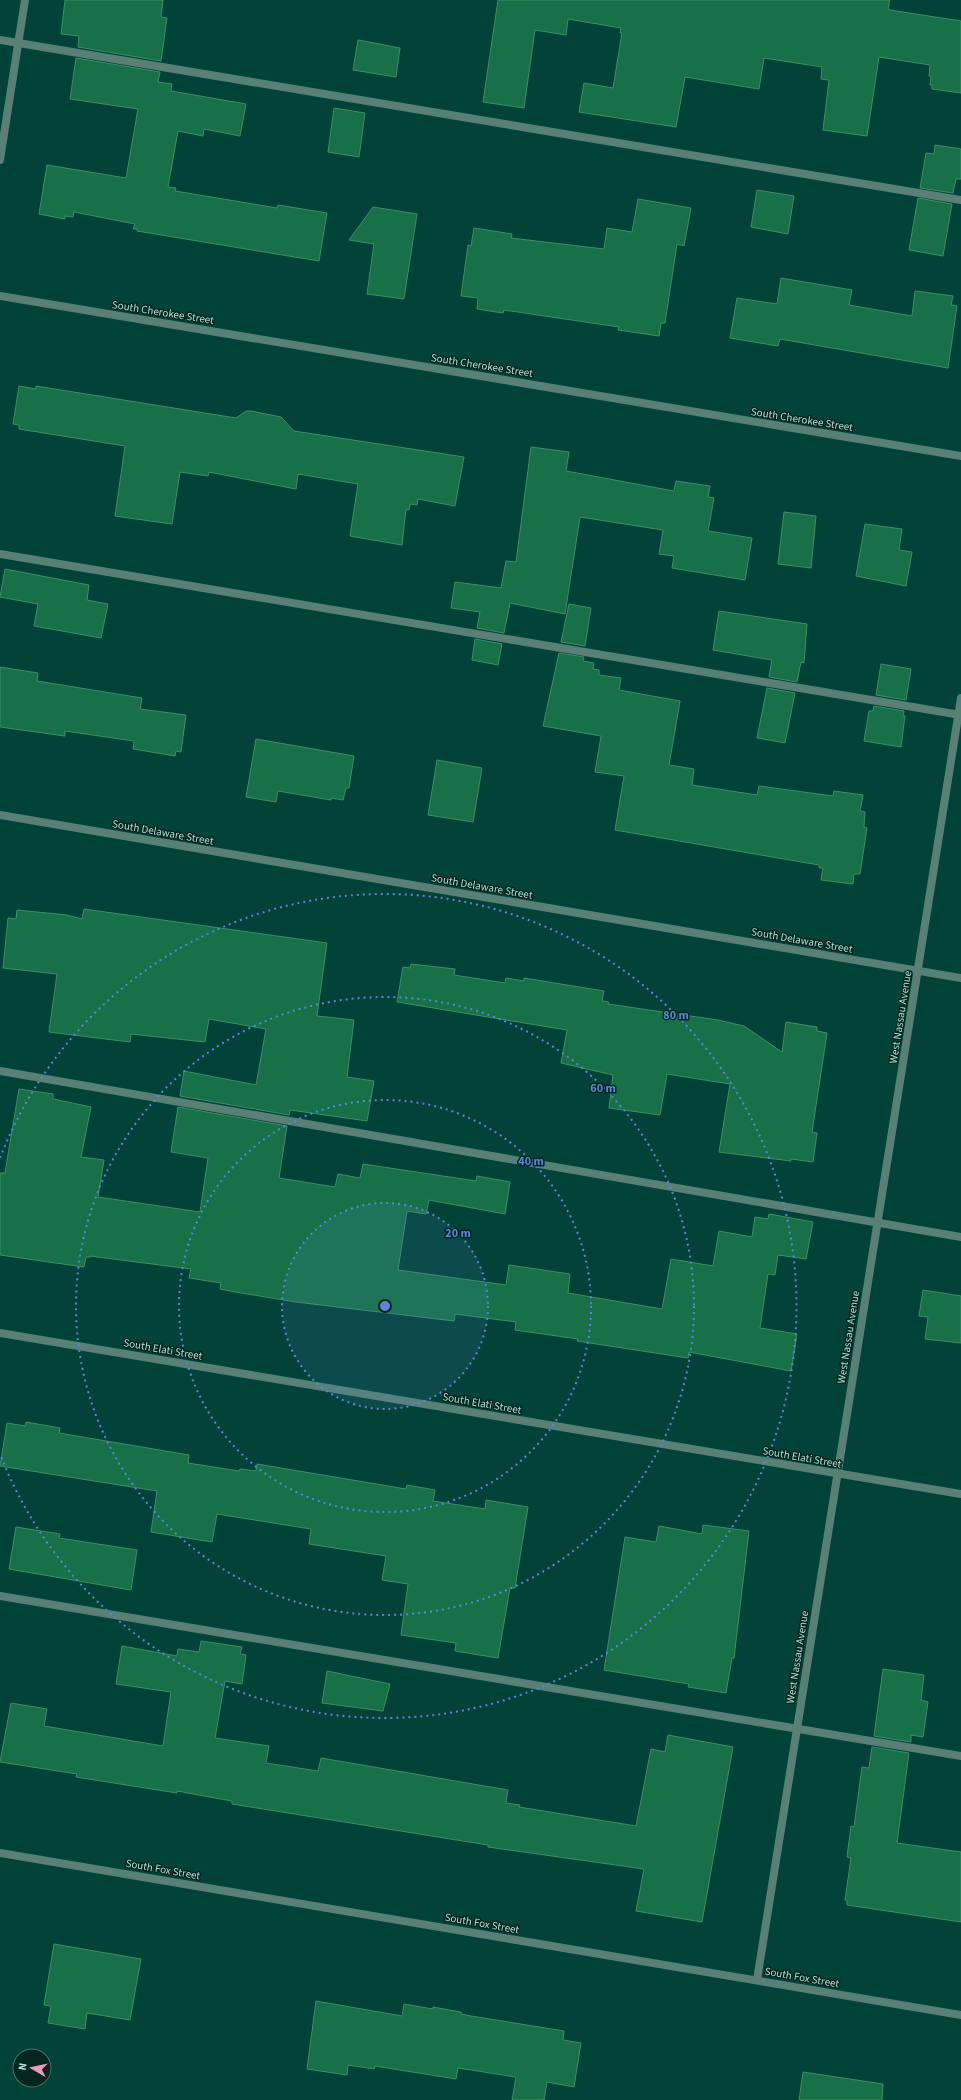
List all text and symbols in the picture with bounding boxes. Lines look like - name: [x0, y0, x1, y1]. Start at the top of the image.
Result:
- street label: South Cherokee Street: [111, 297, 215, 328]
- street label: South Cherokee Street: [430, 350, 534, 381]
- street label: South Cherokee Street: [750, 404, 854, 435]
- street label: South Delaware Street: [111, 816, 215, 849]
- street label: South Delaware Street: [430, 870, 534, 903]
- street label: South Delaware Street: [750, 924, 854, 957]
- street label: West Nassau Avenue: [886, 969, 915, 1065]
- text: 80 m: [663, 1007, 689, 1024]
- text: 60 m: [590, 1080, 616, 1097]
- text: 40 m: [518, 1153, 544, 1170]
- text: 20 m: [445, 1225, 471, 1242]
- street label: West Nassau Avenue: [834, 1289, 863, 1385]
- centre of rings: [378, 1299, 392, 1313]
- street label: South Elati Street: [122, 1335, 204, 1364]
- street label: South Elati Street: [441, 1389, 523, 1418]
- street label: South Elati Street: [761, 1443, 843, 1472]
- street label: West Nassau Avenue: [783, 1609, 812, 1705]
- street label: South Fox Street: [124, 1856, 202, 1883]
- street label: South Fox Street: [443, 1910, 521, 1937]
- street label: South Fox Street: [763, 1964, 841, 1991]
- north arrow: [12, 2048, 52, 2088]
- text: N: [15, 2062, 31, 2071]

